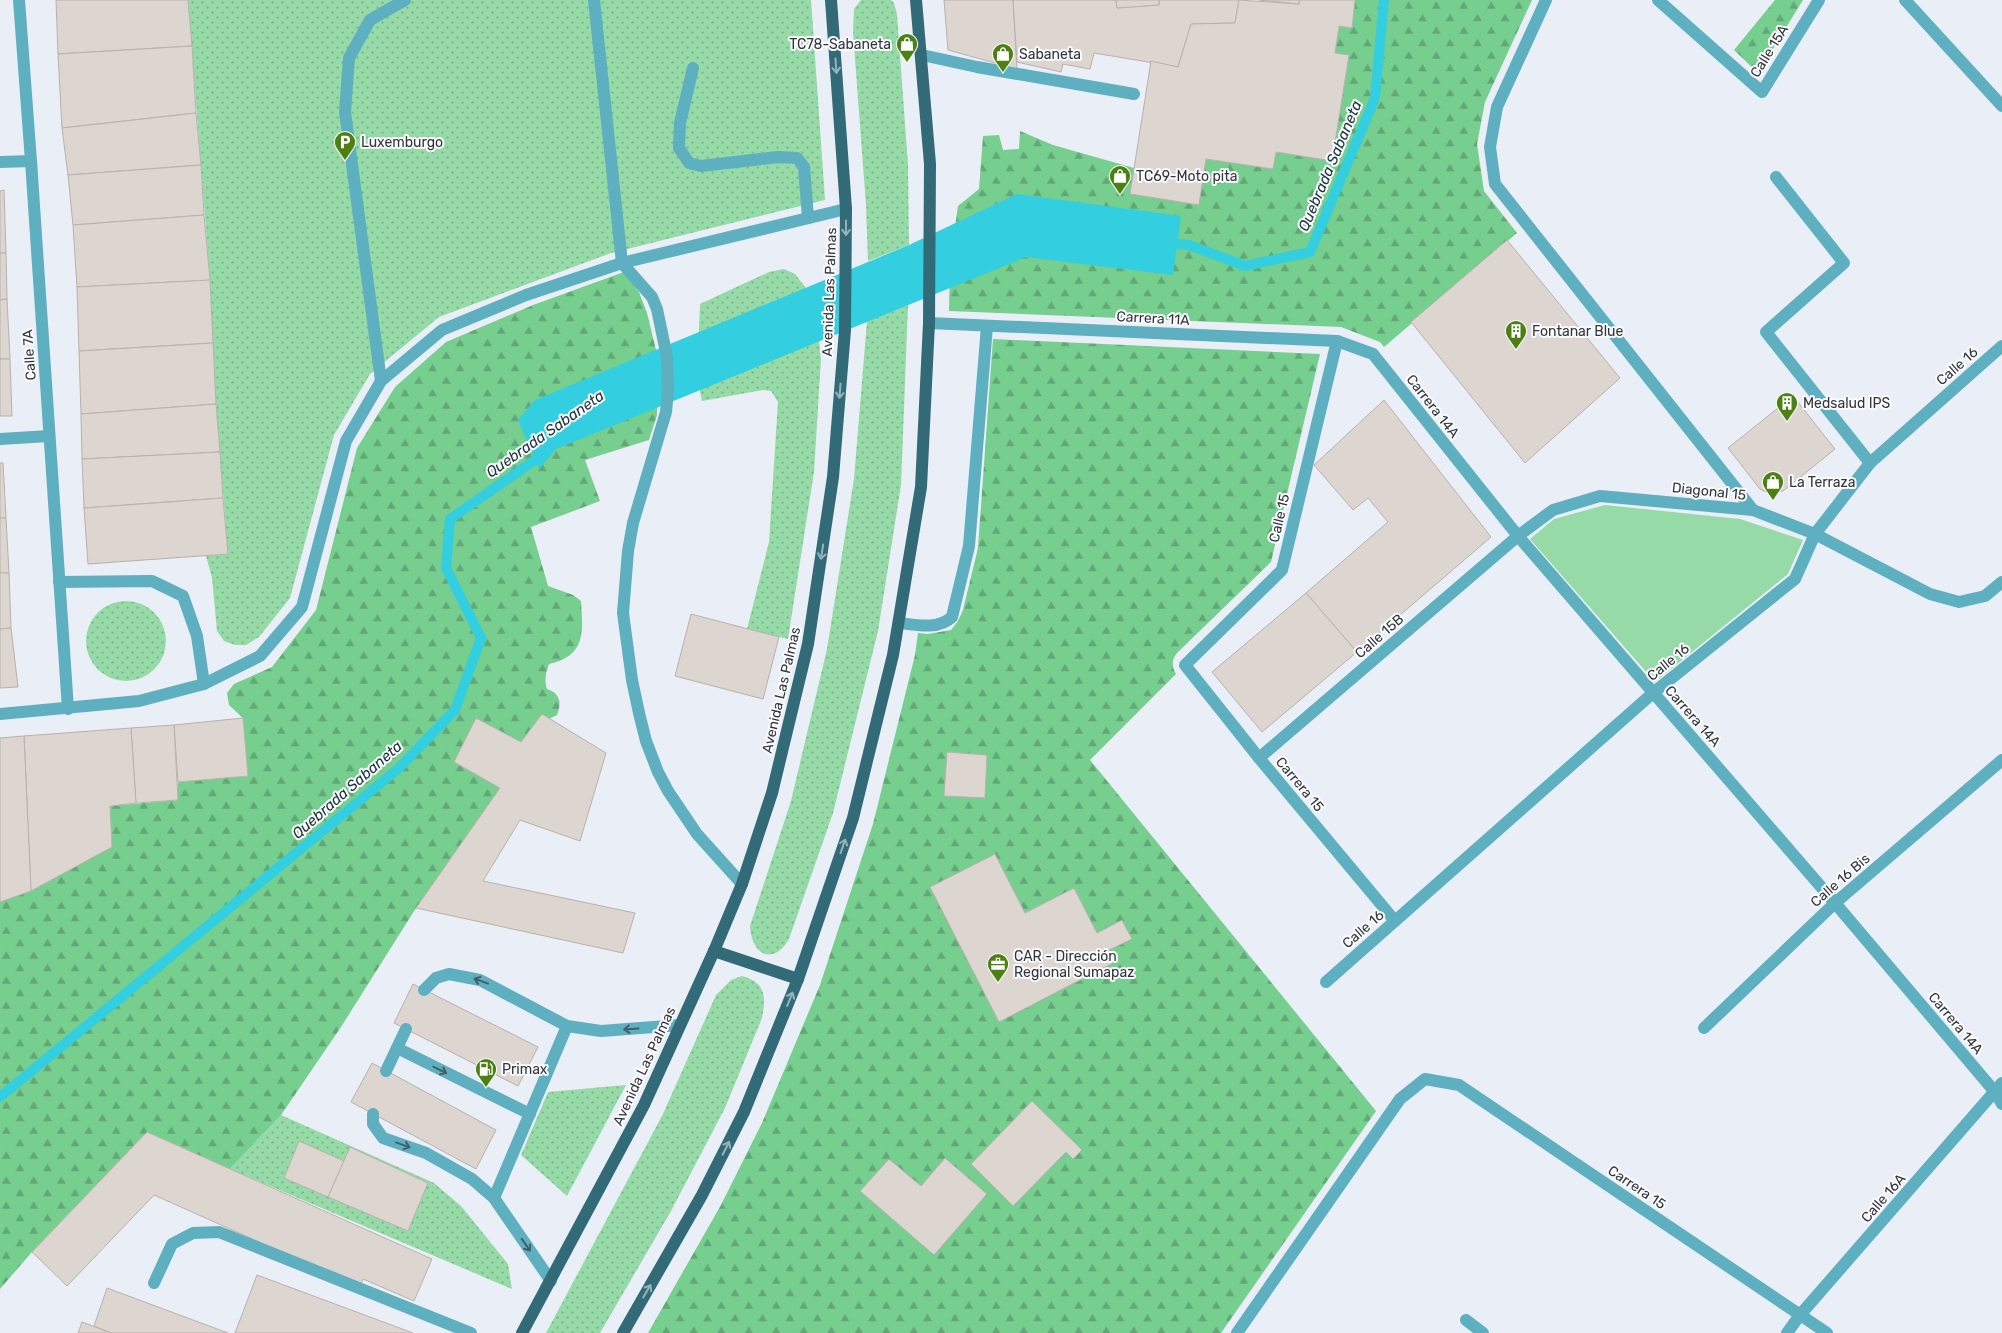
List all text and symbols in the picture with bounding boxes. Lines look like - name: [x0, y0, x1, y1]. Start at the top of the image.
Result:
- street label: Calle 15A: [1747, 21, 1793, 81]
- shop icon: TC78-Sabaneta: [895, 32, 919, 63]
- place label: TC78-Sabaneta: [789, 36, 891, 53]
- shop icon: Sabaneta: [991, 42, 1015, 73]
- place label: Sabaneta: [1019, 46, 1081, 63]
- one-way arrow: [831, 58, 841, 74]
- water label: Quebrada Sabaneta: [1294, 98, 1366, 234]
- parking icon: Luxemburgo: [333, 130, 357, 161]
- place label: Luxemburgo: [361, 134, 443, 151]
- shop icon: TC69-Moto pita: [1108, 164, 1132, 195]
- place label: TC69-Moto pita: [1136, 168, 1237, 185]
- one-way arrow: [841, 220, 851, 236]
- street label: Avenida Las Palmas: [819, 227, 840, 357]
- street label: Carrera 11A: [1116, 308, 1191, 329]
- building icon: Fontanar Blue: [1504, 319, 1528, 350]
- place label: Fontanar Blue: [1532, 323, 1623, 340]
- street label: Calle 7A: [19, 328, 40, 381]
- street label: Calle 16: [1933, 344, 1982, 389]
- street label: Carrera 14A: [1403, 371, 1463, 442]
- one-way arrow: [835, 382, 845, 398]
- water label: Quebrada Sabaneta: [482, 386, 608, 482]
- building icon: Medsalud IPS: [1775, 391, 1799, 422]
- place label: Medsalud IPS: [1803, 395, 1891, 412]
- shop icon: La Terraza: [1761, 470, 1785, 501]
- place label: La Terraza: [1789, 474, 1855, 491]
- street label: Diagonal 15: [1671, 479, 1747, 504]
- street label: Calle 15: [1266, 492, 1293, 544]
- one-way arrow: [817, 544, 827, 560]
- street label: Calle 15B: [1352, 611, 1407, 662]
- street label: Avenida Las Palmas: [759, 625, 804, 755]
- street label: Calle 16: [1644, 640, 1693, 685]
- street label: Carrera 14A: [1661, 682, 1724, 751]
- water label: Quebrada Sabaneta: [288, 737, 406, 843]
- street label: Carrera 15: [1272, 754, 1327, 815]
- one-way arrow: [839, 838, 849, 854]
- street label: Calle 16 Bis: [1807, 850, 1873, 911]
- street label: Calle 16: [1339, 907, 1388, 952]
- place label: CAR - Dirección Regional Sumapaz: [1014, 948, 1134, 981]
- office icon: CAR - Dirección Regional Sumapaz: [986, 952, 1010, 983]
- one-way arrow: [473, 976, 489, 985]
- street label: Carrera 14A: [1925, 989, 1987, 1058]
- one-way arrow: [786, 992, 795, 1007]
- street label: Avenida Las Palmas: [609, 1004, 679, 1128]
- one-way arrow: [624, 1024, 640, 1033]
- fuel station icon: Primax: [474, 1057, 498, 1088]
- place label: Primax: [502, 1061, 548, 1078]
- one-way arrow: [433, 1065, 448, 1075]
- one-way arrow: [395, 1141, 411, 1150]
- one-way arrow: [721, 1141, 731, 1156]
- street label: Carrera 15: [1605, 1162, 1669, 1213]
- street label: Calle 16A: [1858, 1170, 1910, 1226]
- one-way arrow: [521, 1238, 531, 1252]
- one-way arrow: [643, 1284, 653, 1298]

